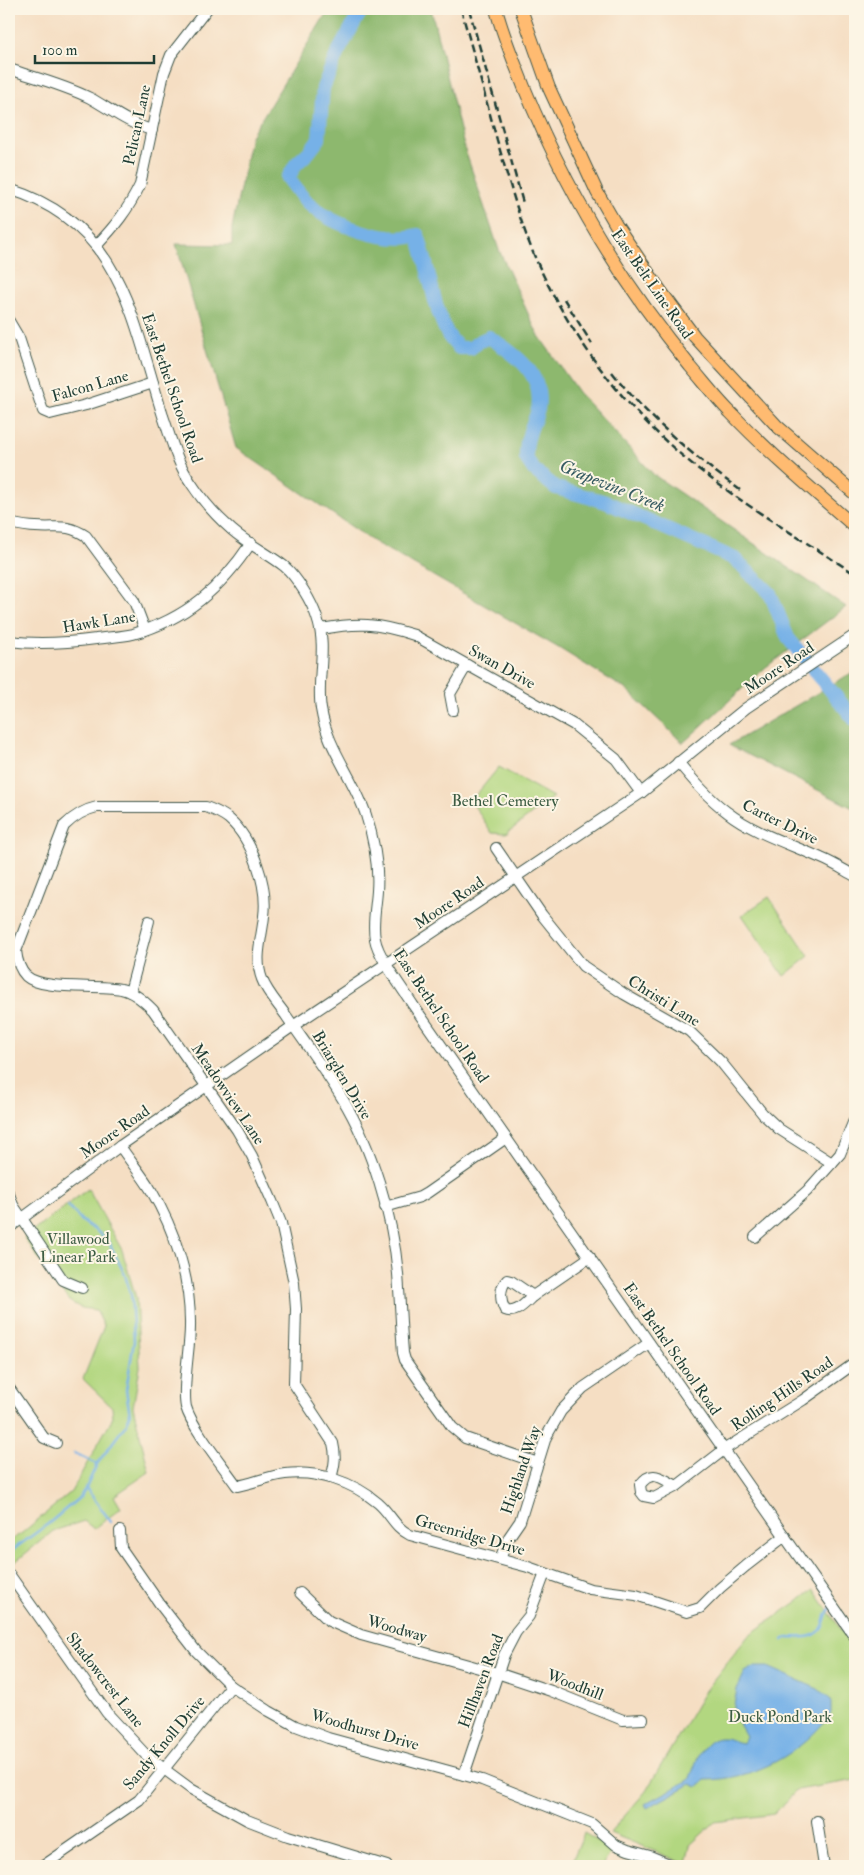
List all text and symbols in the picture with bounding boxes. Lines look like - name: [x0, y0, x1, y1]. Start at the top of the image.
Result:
- scale bar: [35, 32, 154, 64]
- text: 100 m: [42, 41, 78, 60]
- street label: Pelican Lane: [119, 83, 155, 167]
- street label: East Belt Line Road: [607, 225, 697, 343]
- street label: East Bethel School Road: [137, 311, 207, 466]
- street label: Falcon Lane: [49, 365, 131, 407]
- water label: Grapevine Creek: [556, 454, 668, 518]
- street label: Hawk Lane: [61, 606, 137, 638]
- street label: Moore Road: [740, 637, 818, 699]
- street label: Swan Drive: [465, 640, 539, 694]
- park label: Bethel Cemetery: [451, 791, 560, 811]
- street label: Carter Drive: [739, 795, 822, 849]
- street label: Moore Road: [410, 872, 488, 934]
- street label: East Bethel School Road: [389, 945, 493, 1087]
- street label: Christi Lane: [624, 971, 704, 1031]
- street label: Briarglen Drive: [308, 1027, 376, 1123]
- street label: Meadowview Lane: [187, 1040, 269, 1149]
- street label: Moore Road: [76, 1101, 154, 1163]
- park label: Villawood Linear Park: [40, 1229, 116, 1267]
- street label: East Bethel School Road: [619, 1279, 725, 1419]
- street label: Rolling Hills Road: [727, 1352, 837, 1435]
- street label: Highland Way: [497, 1422, 546, 1517]
- street label: Greenridge Drive: [413, 1510, 528, 1560]
- street label: Woodway: [364, 1611, 430, 1647]
- street label: Shadowcrest Lane: [62, 1628, 149, 1732]
- street label: Hillhaven Road: [454, 1631, 508, 1731]
- street label: Woodhill: [543, 1665, 606, 1705]
- street label: Sandy Knoll Drive: [119, 1691, 210, 1794]
- street label: Woodhurst Drive: [308, 1705, 422, 1755]
- park label: Duck Pond Park: [728, 1707, 832, 1727]

